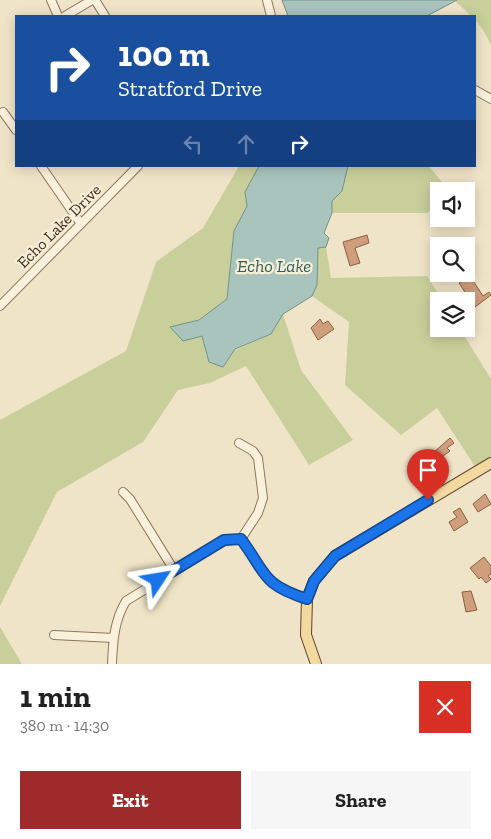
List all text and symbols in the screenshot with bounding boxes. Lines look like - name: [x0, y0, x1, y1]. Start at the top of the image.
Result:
- text: 100 m: [118, 33, 210, 75]
- icon: right: [35, 35, 100, 100]
- text: Stratford Drive: [118, 75, 262, 102]
- icon: left: [179, 130, 207, 158]
- icon: ahead: [232, 130, 260, 158]
- icon: right: [285, 130, 313, 158]
- street label: Echo Lake Drive: [13, 180, 105, 272]
- map controls: [430, 182, 475, 337]
- button: sound: [430, 182, 475, 227]
- button: search: [430, 237, 475, 282]
- water label: Echo Lake: [237, 255, 311, 277]
- button: layers: [430, 292, 475, 337]
- pin: [407, 449, 449, 500]
- icon: arrive: [414, 456, 442, 484]
- position arrow: [131, 553, 183, 605]
- text: 1 min: [20, 679, 91, 715]
- button: close: [419, 681, 471, 733]
- text: 380 m · 14:30: [20, 716, 109, 735]
- button: Exit: [20, 771, 241, 829]
- button: Share: [251, 771, 471, 829]

